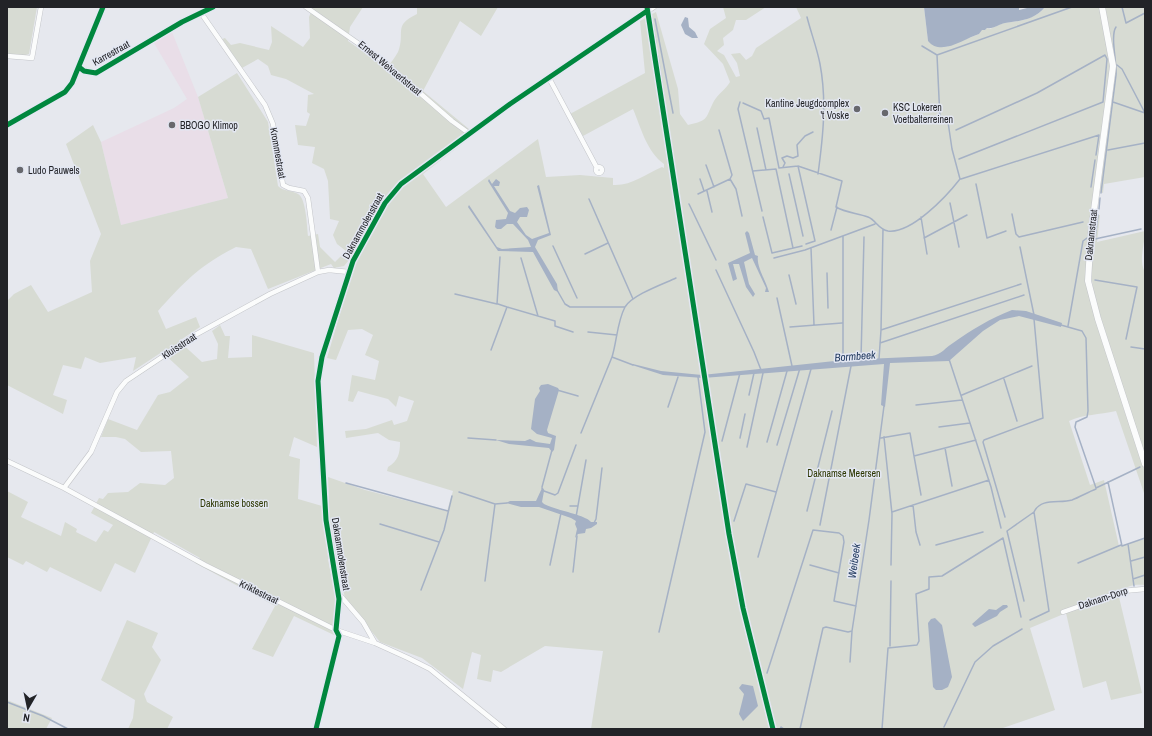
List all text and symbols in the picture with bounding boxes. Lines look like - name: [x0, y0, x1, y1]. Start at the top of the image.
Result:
- street label: Karrestraat: [90, 37, 133, 69]
- street label: Ernest Welvaertstraat: [356, 38, 425, 99]
- place label: Kantine Jeugdcomplex 't Voske: [766, 97, 850, 122]
- place label: KSC Lokeren Voetbalterreinen: [893, 101, 953, 126]
- marker: Kantine Jeugdcomplex 't Voske: [852, 104, 862, 114]
- marker: KSC Lokeren Voetbalterreinen: [880, 108, 890, 118]
- place label: BBOGO Klimop: [180, 119, 238, 132]
- marker: BBOGO Klimop: [167, 120, 177, 130]
- street label: Krommestraat: [267, 127, 289, 180]
- place label: Ludo Pauwels: [28, 164, 80, 177]
- marker: Ludo Pauwels: [15, 165, 25, 175]
- street label: Daknammolenstraat: [340, 190, 387, 261]
- street label: Daknamstraat: [1082, 208, 1100, 261]
- street label: Kluisstraat: [159, 330, 199, 362]
- water label: Bormbeek: [834, 348, 876, 364]
- park label: Daknamse Meersen: [807, 467, 881, 480]
- park label: Daknamse bossen: [200, 497, 268, 510]
- street label: Daknammolenstraat: [329, 517, 353, 592]
- water label: Weibeek: [845, 542, 863, 580]
- street label: Kriktestraat: [237, 577, 281, 607]
- street label: Daknam-Dorp: [1077, 584, 1130, 612]
- north arrow: [8, 688, 48, 728]
- text: N: [22, 710, 31, 725]

